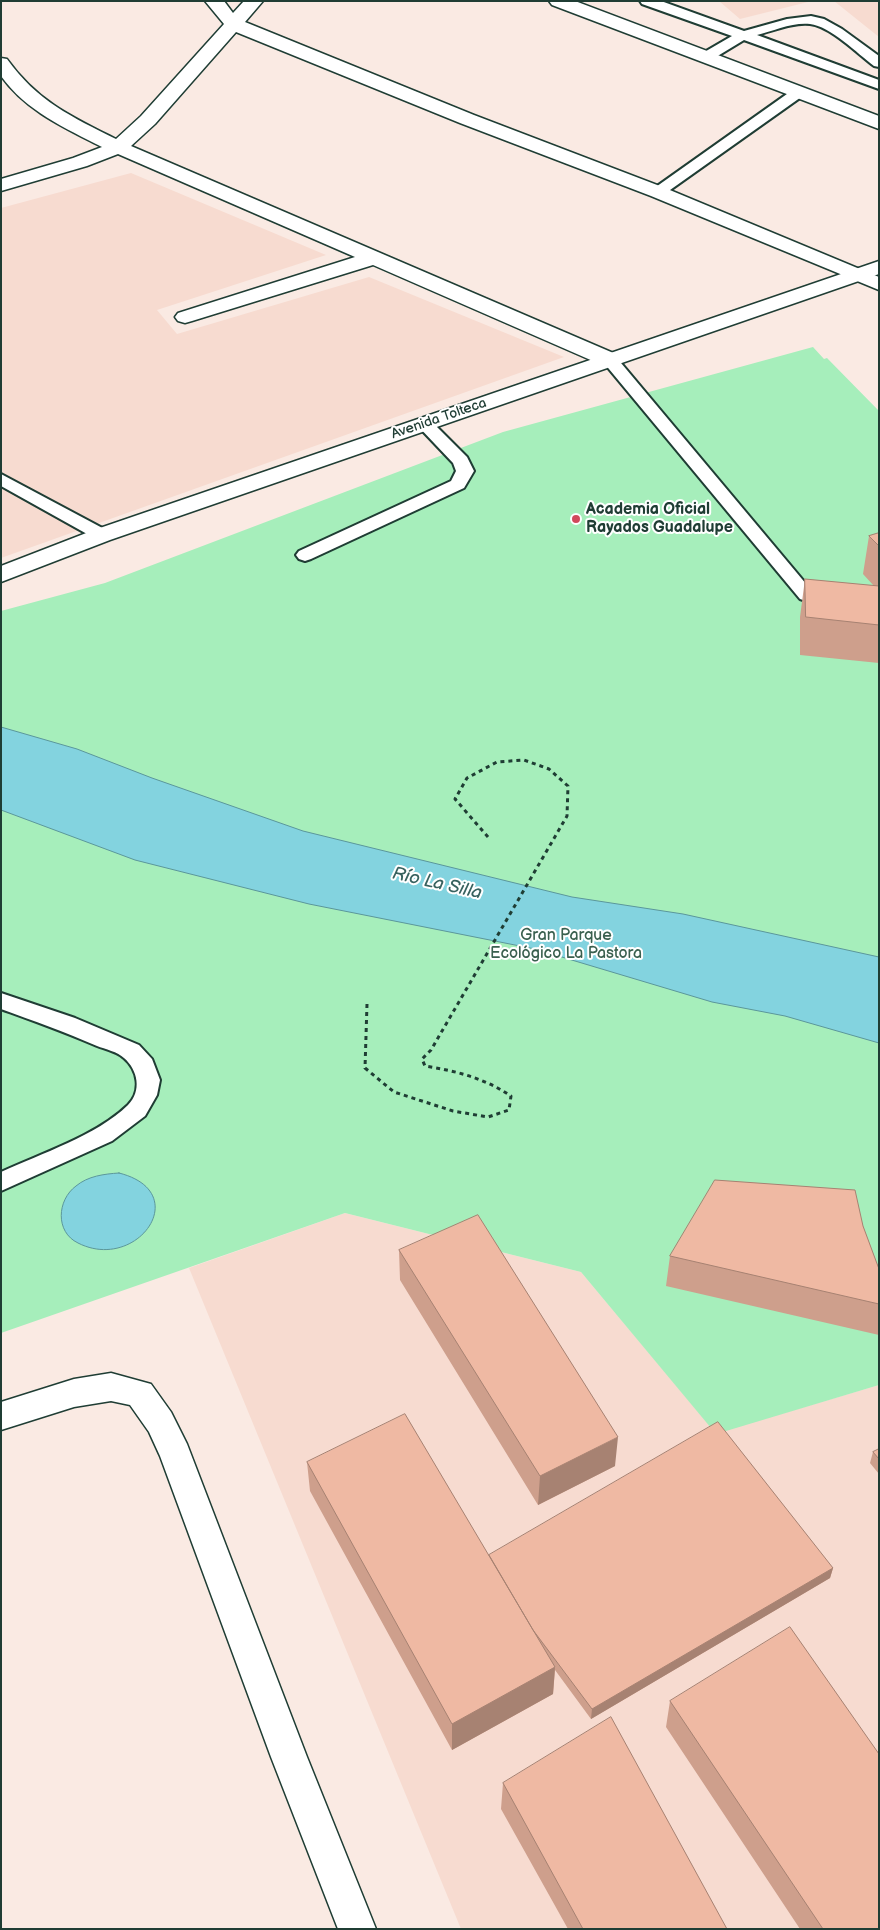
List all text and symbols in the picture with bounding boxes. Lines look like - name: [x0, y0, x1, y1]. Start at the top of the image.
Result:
- street label: Avenida Tolteca: [389, 395, 489, 443]
- place label: Academia Oficial Rayados Guadalupe: [586, 500, 733, 538]
- marker: Academia Oficial Rayados Guadalupe: [570, 513, 582, 525]
- water label: Río La Silla: [390, 863, 484, 905]
- park label: Gran Parque Ecológico La Pastora: [490, 926, 642, 964]

